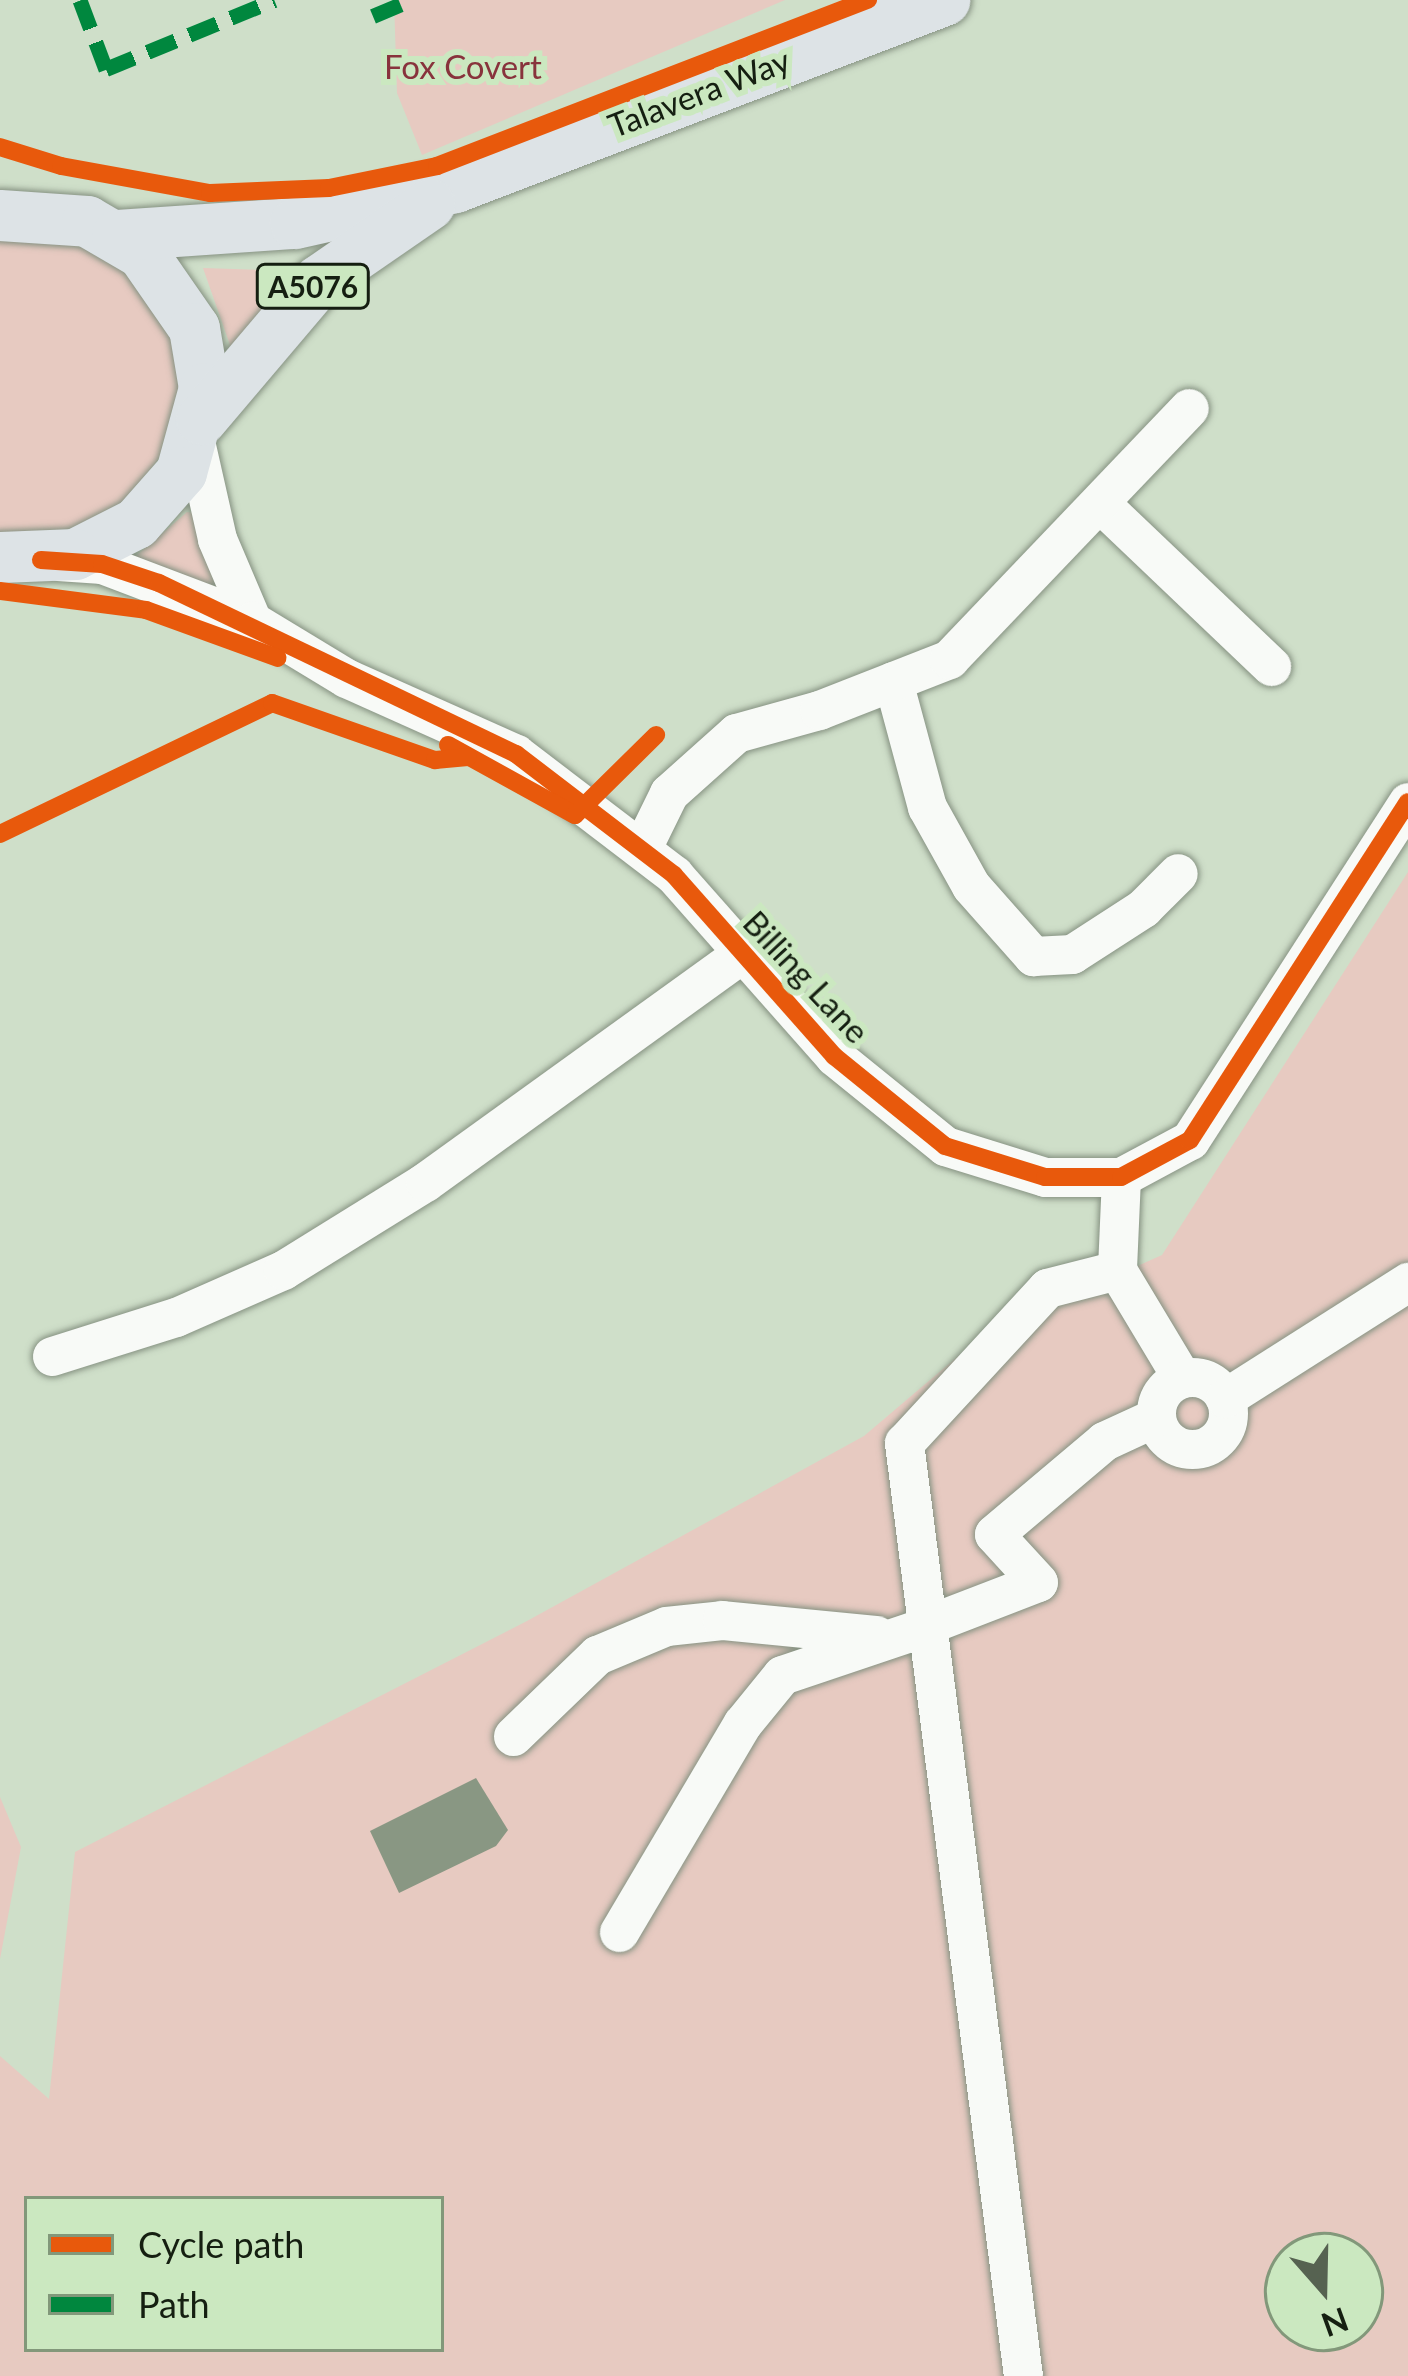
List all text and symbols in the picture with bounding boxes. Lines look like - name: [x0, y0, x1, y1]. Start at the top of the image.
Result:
- street label: Talavera Way: [602, 40, 796, 146]
- park label: Fox Covert: [384, 47, 542, 87]
- road number: A5076: [253, 262, 373, 310]
- street label: Billing Lane: [735, 903, 877, 1051]
- legend: [24, 2196, 444, 2352]
- text: Cycle path: [138, 2222, 304, 2266]
- north arrow: [1264, 2232, 1384, 2352]
- text: Path: [138, 2282, 210, 2326]
- text: N: [1316, 2300, 1354, 2346]

